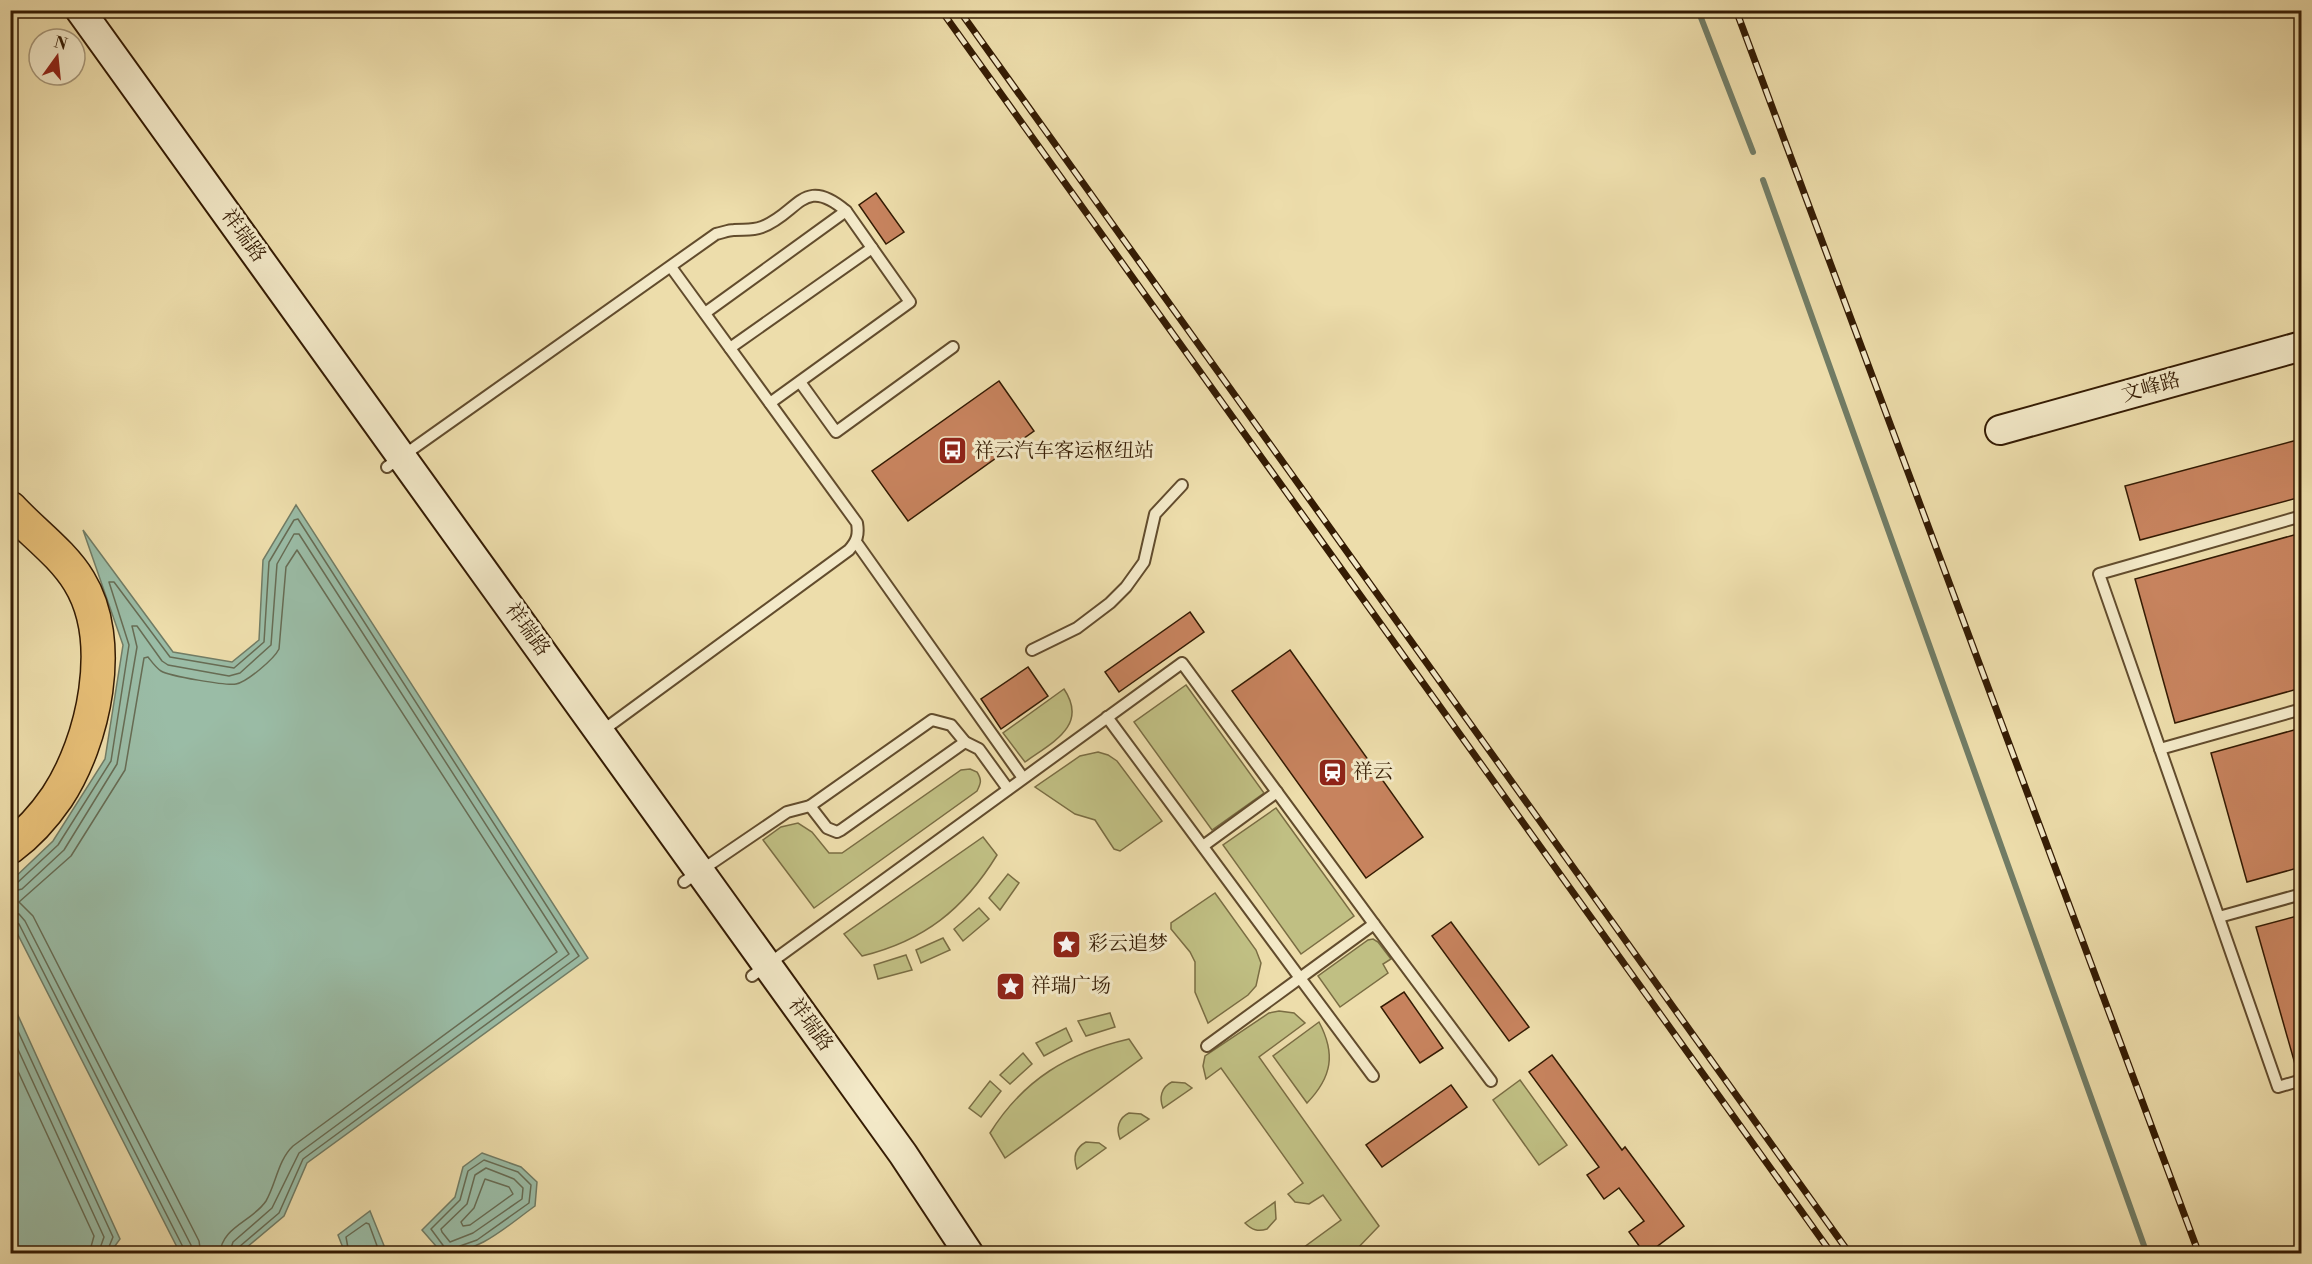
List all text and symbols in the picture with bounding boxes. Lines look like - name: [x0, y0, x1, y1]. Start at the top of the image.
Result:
- north arrow: [27, 27, 87, 87]
- text: N: [52, 32, 70, 55]
- street label: 祥瑞路: [215, 204, 271, 268]
- street label: 文峰路: [2119, 368, 2183, 408]
- bus stop icon: 祥云汽车客运枢纽站: [937, 435, 969, 467]
- place label: 祥云汽车客运枢纽站: [974, 439, 1154, 464]
- street label: 祥瑞路: [499, 598, 555, 662]
- station icon: 祥云: [1316, 756, 1348, 788]
- place label: 祥云: [1353, 760, 1393, 785]
- place icon: 彩云追梦: [1051, 928, 1083, 960]
- place label: 彩云追梦: [1088, 932, 1168, 957]
- place icon: 祥瑞广场: [994, 970, 1026, 1002]
- place label: 祥瑞广场: [1031, 974, 1111, 999]
- street label: 祥瑞路: [782, 993, 838, 1057]

